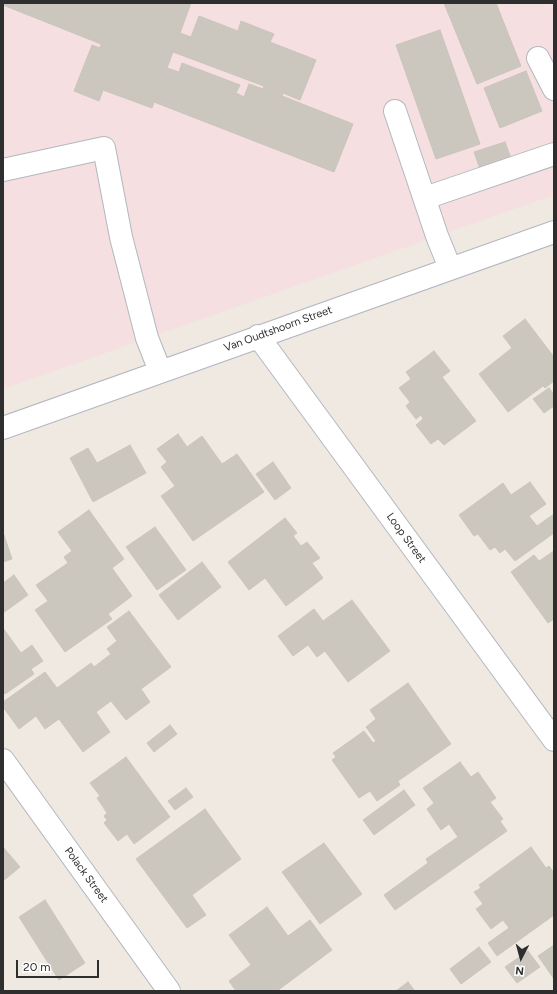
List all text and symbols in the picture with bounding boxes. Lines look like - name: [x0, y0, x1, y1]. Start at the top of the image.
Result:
- street label: Van Oudtshoorn Street: [222, 303, 334, 355]
- street label: Loop Street: [383, 510, 429, 566]
- street label: Polack Street: [61, 845, 111, 905]
- north arrow: [501, 938, 541, 978]
- scale bar: [18, 952, 101, 978]
- text: 20 m: [23, 960, 51, 974]
- text: N: [515, 964, 525, 977]

